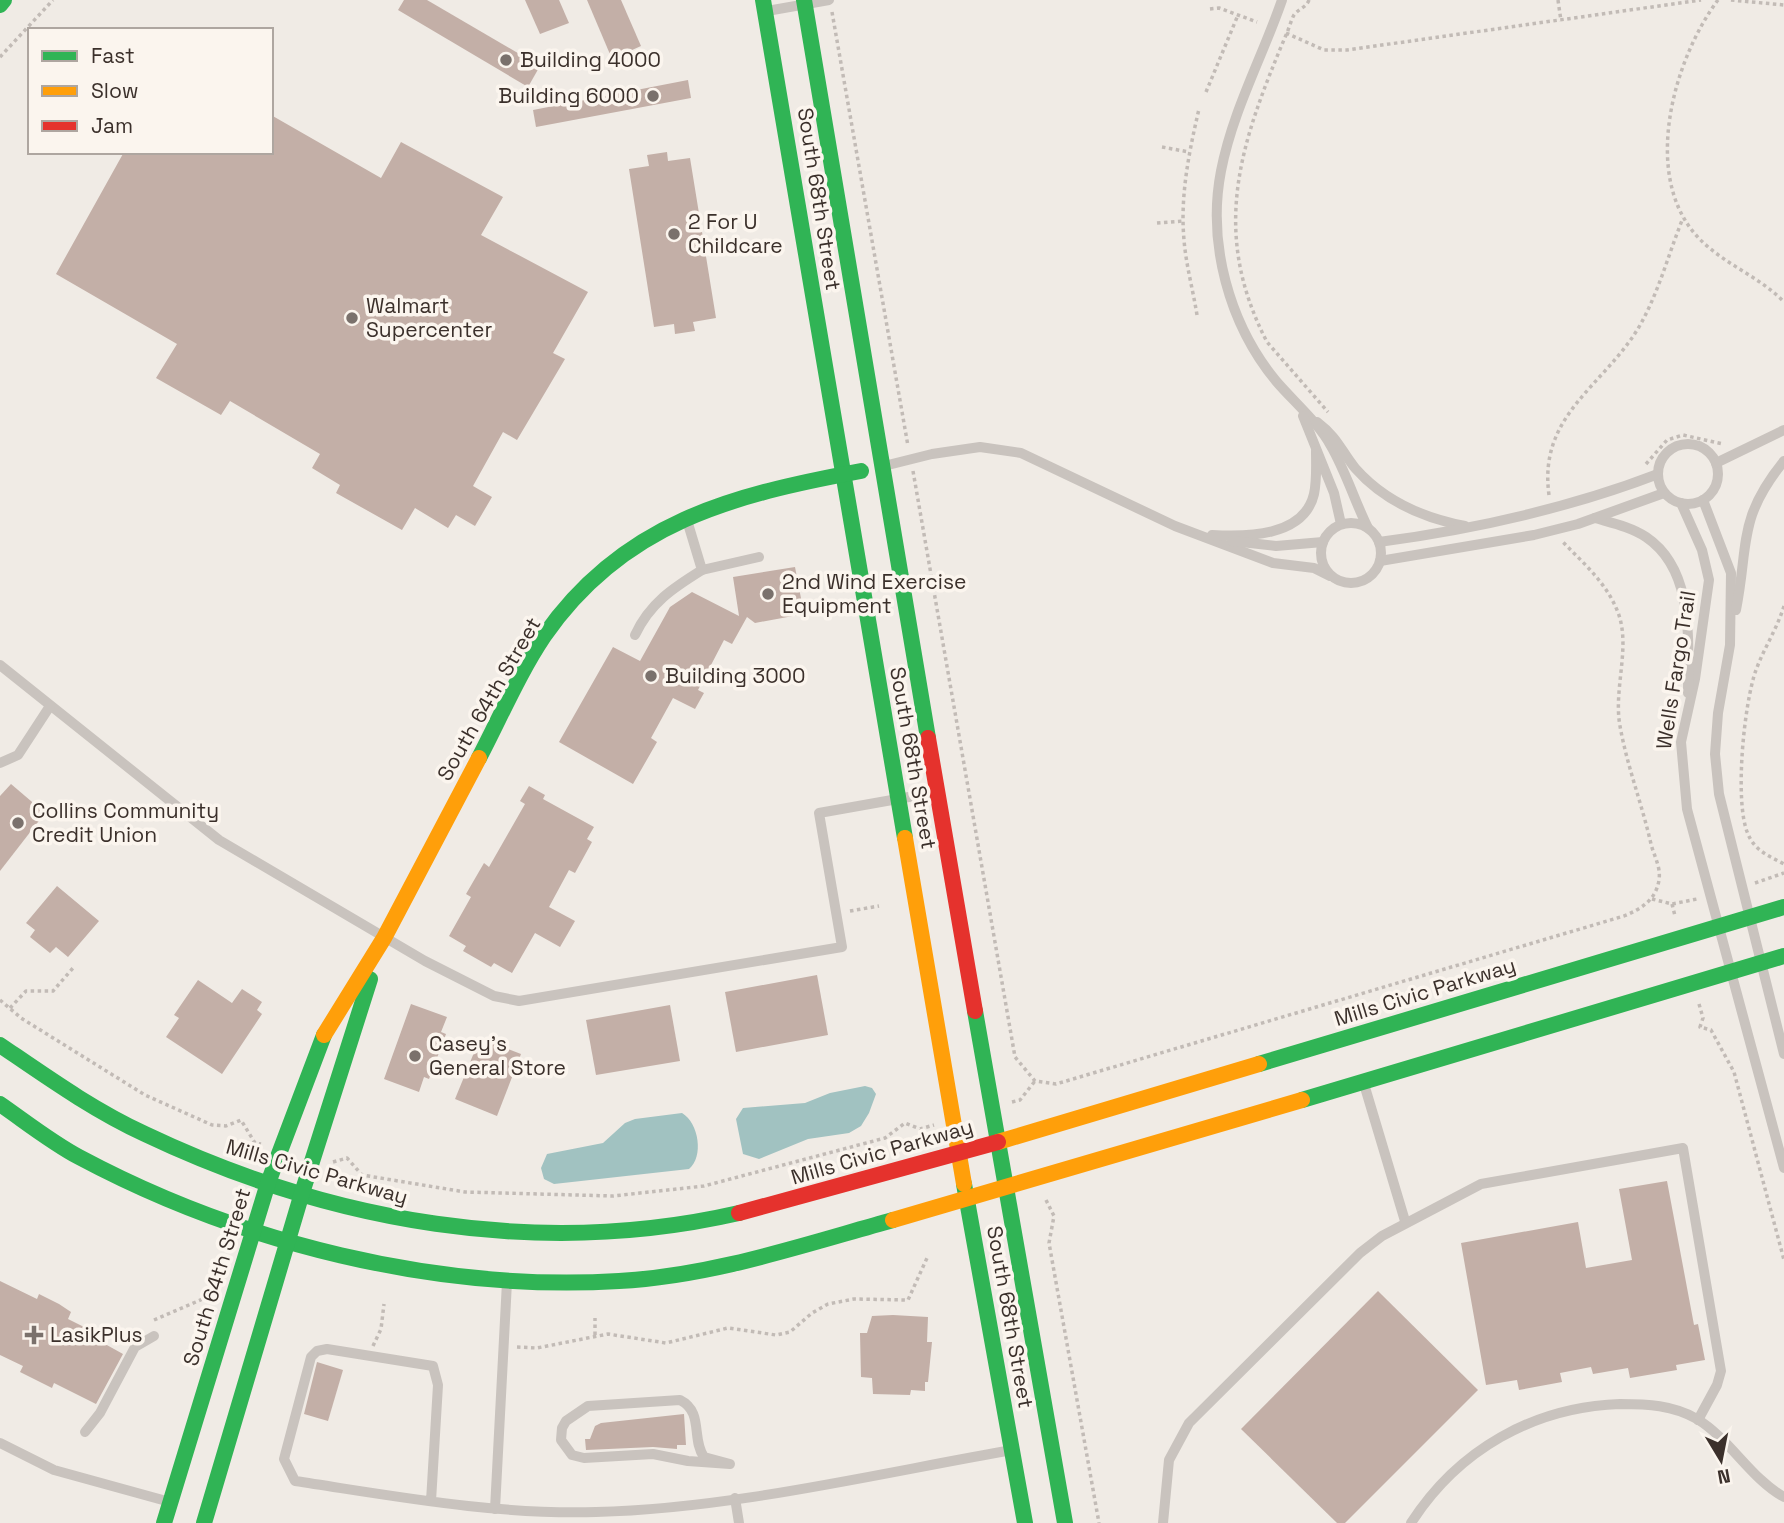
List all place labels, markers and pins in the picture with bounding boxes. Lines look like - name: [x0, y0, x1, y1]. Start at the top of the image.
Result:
- place label: Building 4000: [520, 46, 661, 73]
- marker: Building 4000: [498, 52, 514, 68]
- place label: Building 6000: [498, 82, 639, 109]
- marker: Building 6000: [645, 88, 661, 104]
- place label: 2 For U Childcare: [688, 208, 783, 259]
- marker: 2 For U Childcare: [666, 226, 682, 242]
- place label: Walmart Supercenter: [366, 292, 493, 343]
- marker: Walmart Supercenter: [344, 310, 360, 326]
- place label: 2nd Wind Exercise Equipment: [782, 568, 966, 619]
- marker: 2nd Wind Exercise Equipment: [760, 586, 776, 602]
- place label: Building 3000: [665, 662, 806, 689]
- marker: Building 3000: [643, 668, 659, 684]
- place label: Collins Community Credit Union: [32, 797, 219, 848]
- marker: Collins Community Credit Union: [10, 815, 26, 831]
- place label: Casey's General Store: [429, 1030, 566, 1081]
- marker: Casey's General Store: [407, 1048, 423, 1064]
- place label: LasikPlus: [50, 1321, 143, 1348]
- marker: LasikPlus: [24, 1325, 44, 1345]

